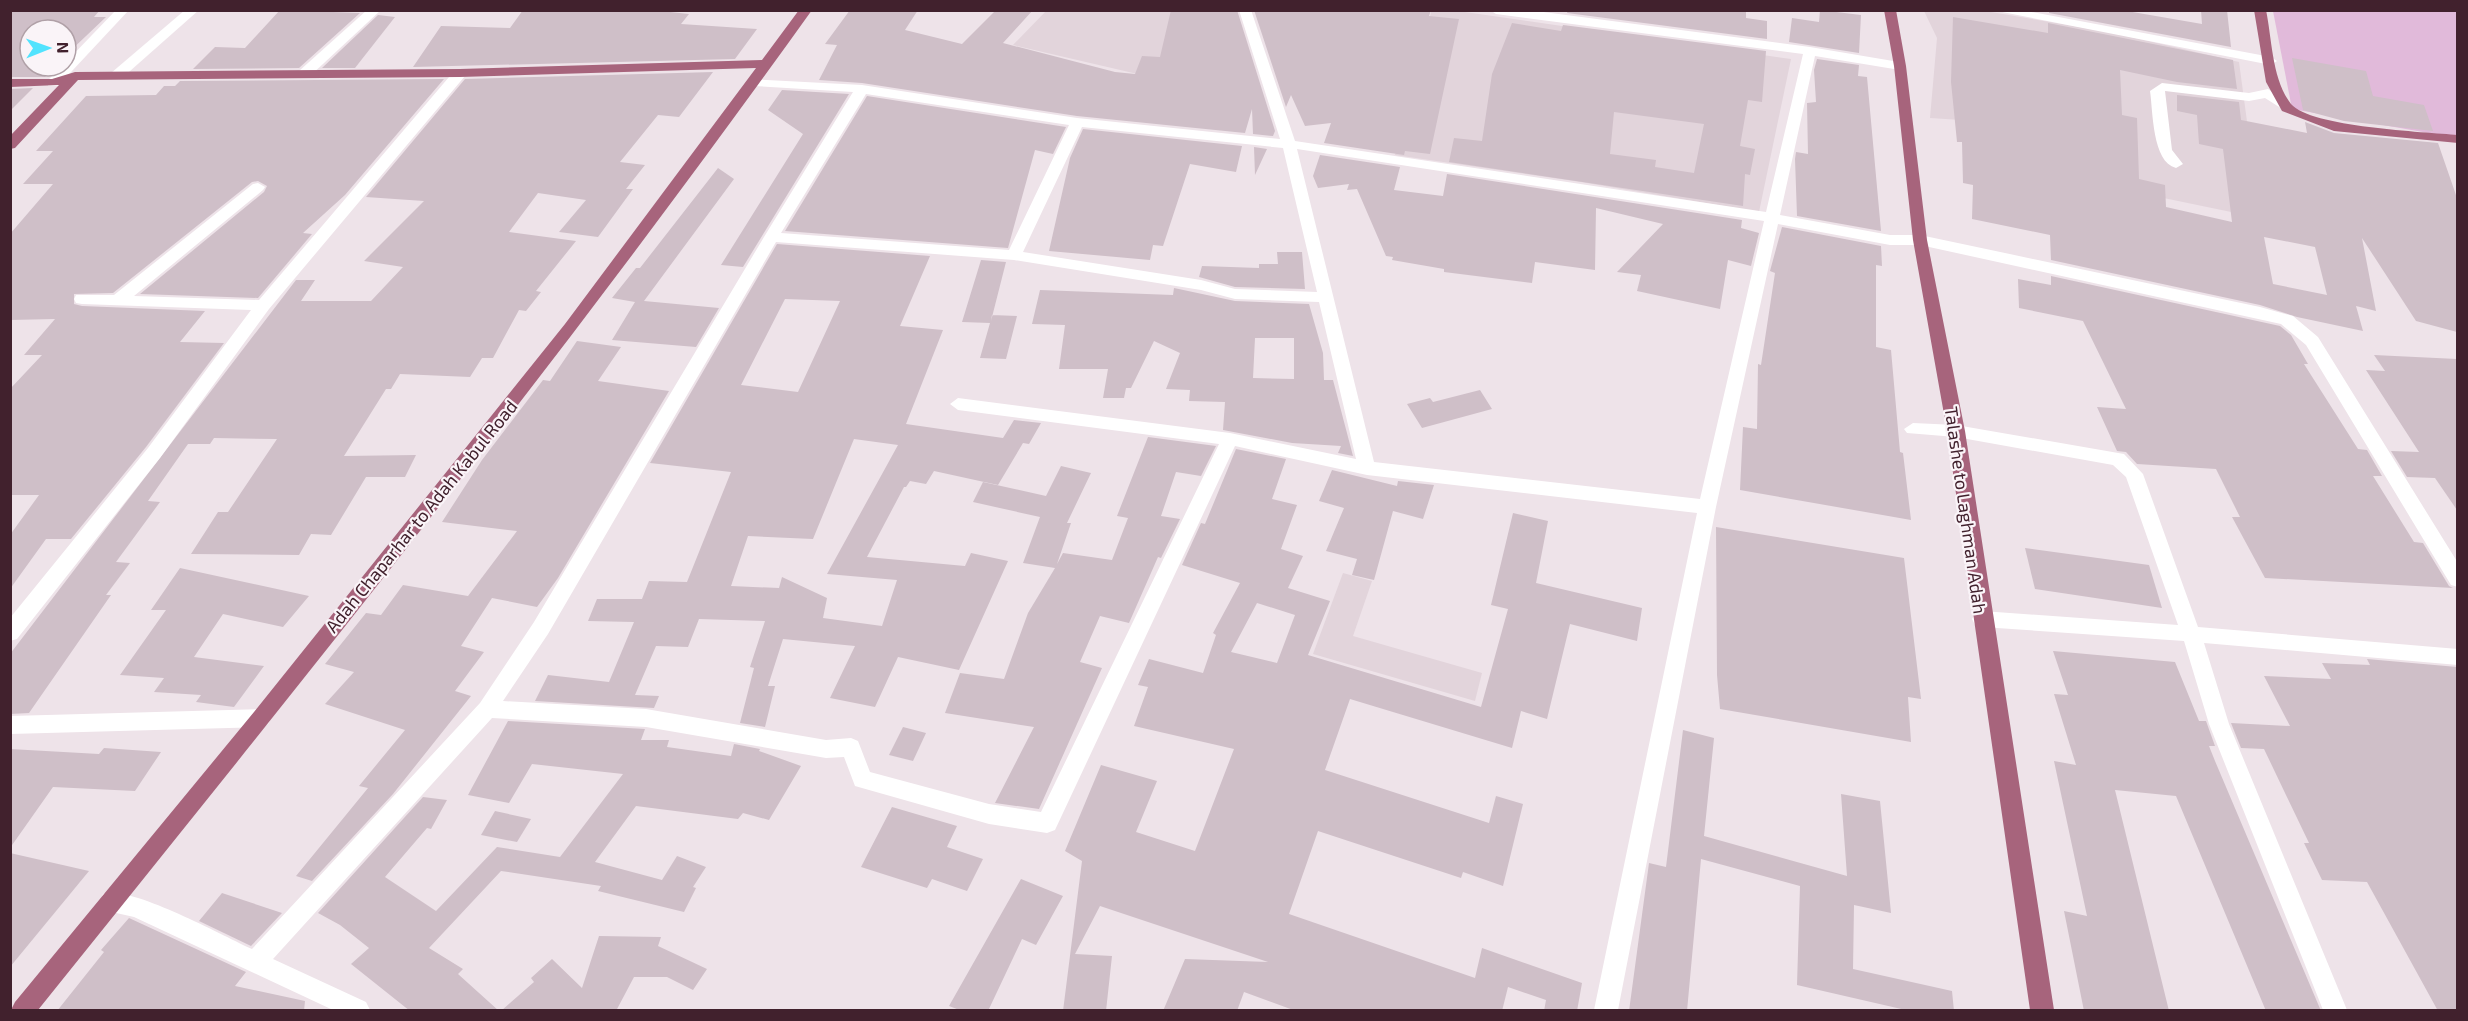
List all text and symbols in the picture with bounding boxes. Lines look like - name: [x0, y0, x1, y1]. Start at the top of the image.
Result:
- north arrow: [18, 18, 78, 78]
- text: N: [54, 42, 73, 54]
- street label: Adah Chaparhar to Adah Kabul Road: [320, 395, 522, 637]
- street label: Talashe to Laghman Adah: [1941, 405, 1991, 615]

